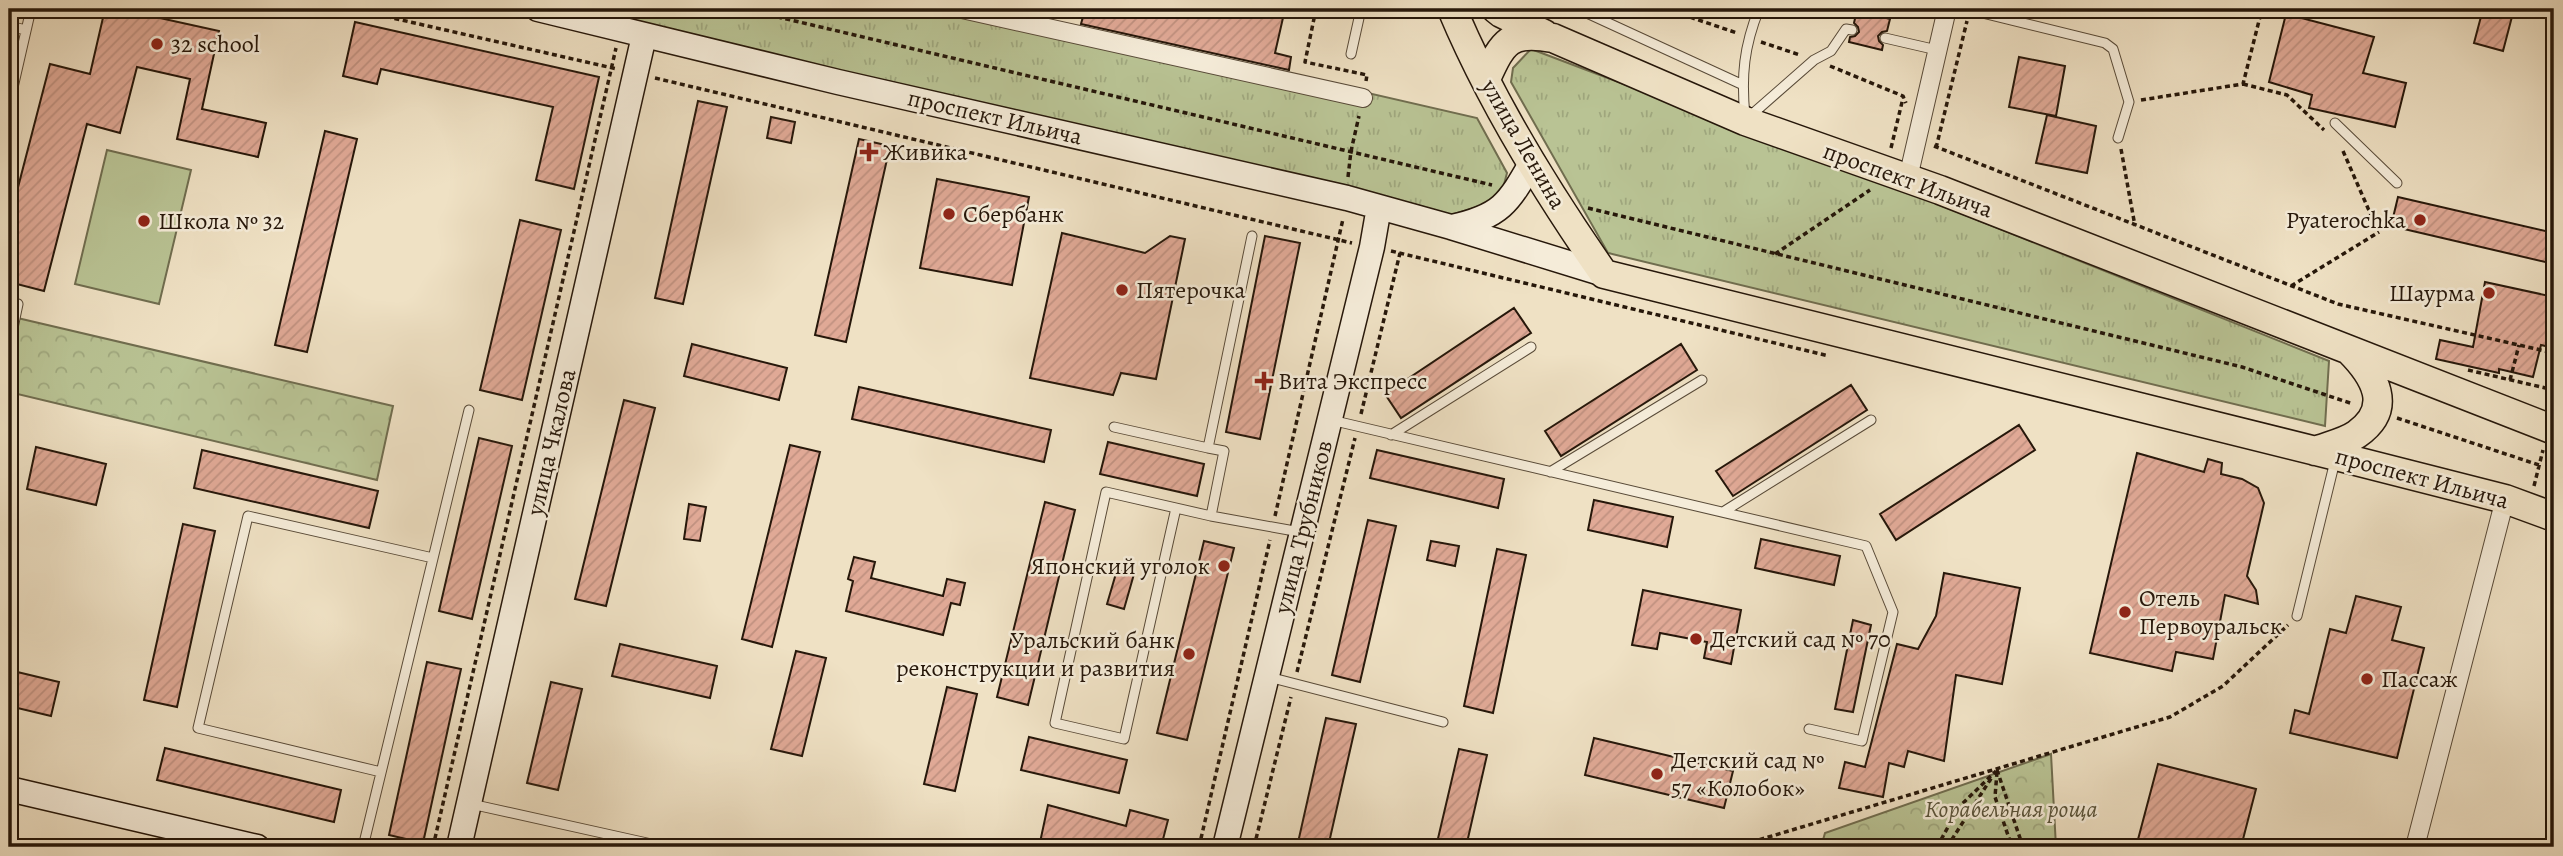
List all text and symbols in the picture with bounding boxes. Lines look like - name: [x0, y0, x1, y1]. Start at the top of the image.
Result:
- place label: 32 school: [171, 28, 260, 60]
- marker: 32 school: [149, 36, 165, 52]
- street label: улица Ленина: [1473, 72, 1574, 215]
- street label: проспект Ильича: [905, 81, 1085, 153]
- street label: проспект Ильича: [1819, 134, 1997, 226]
- place label: Живика: [883, 136, 967, 168]
- marker: Живика: [861, 144, 877, 160]
- place label: Сбербанк: [963, 198, 1064, 230]
- place label: Pyaterochka: [2286, 204, 2407, 236]
- place label: Школа № 32: [158, 205, 284, 237]
- marker: Сбербанк: [941, 206, 957, 222]
- marker: Pyaterochka: [2412, 212, 2428, 228]
- marker: Школа № 32: [136, 213, 152, 229]
- place label: Пятерочка: [1136, 274, 1246, 306]
- place label: Шаурма: [2389, 277, 2475, 309]
- marker: Пятерочка: [1114, 282, 1130, 298]
- marker: Шаурма: [2481, 285, 2497, 301]
- street label: улица Чкалова: [518, 365, 583, 520]
- place label: Вита Экспресс: [1278, 365, 1427, 397]
- marker: Вита Экспресс: [1256, 373, 1272, 389]
- street label: улица Трубников: [1266, 437, 1340, 618]
- street label: проспект Ильича: [2332, 439, 2512, 517]
- place label: Японский уголок: [1031, 550, 1210, 582]
- marker: Японский уголок: [1216, 558, 1232, 574]
- place label: Отель Первоуральск: [2139, 582, 2282, 642]
- marker: Отель Первоуральск: [2117, 604, 2133, 620]
- place label: Детский сад № 70: [1710, 623, 1891, 655]
- place label: Уральский банк реконструкции и развития: [896, 624, 1175, 684]
- marker: Детский сад № 70: [1688, 631, 1704, 647]
- marker: Уральский банк реконструкции и развития: [1181, 646, 1197, 662]
- place label: Пассаж: [2381, 663, 2458, 695]
- marker: Пассаж: [2359, 671, 2375, 687]
- place label: Детский сад № 57 «Колобок»: [1671, 744, 1824, 804]
- marker: Детский сад № 57 «Колобок»: [1649, 766, 1665, 782]
- park label: Корабельная роща: [1924, 793, 2098, 825]

